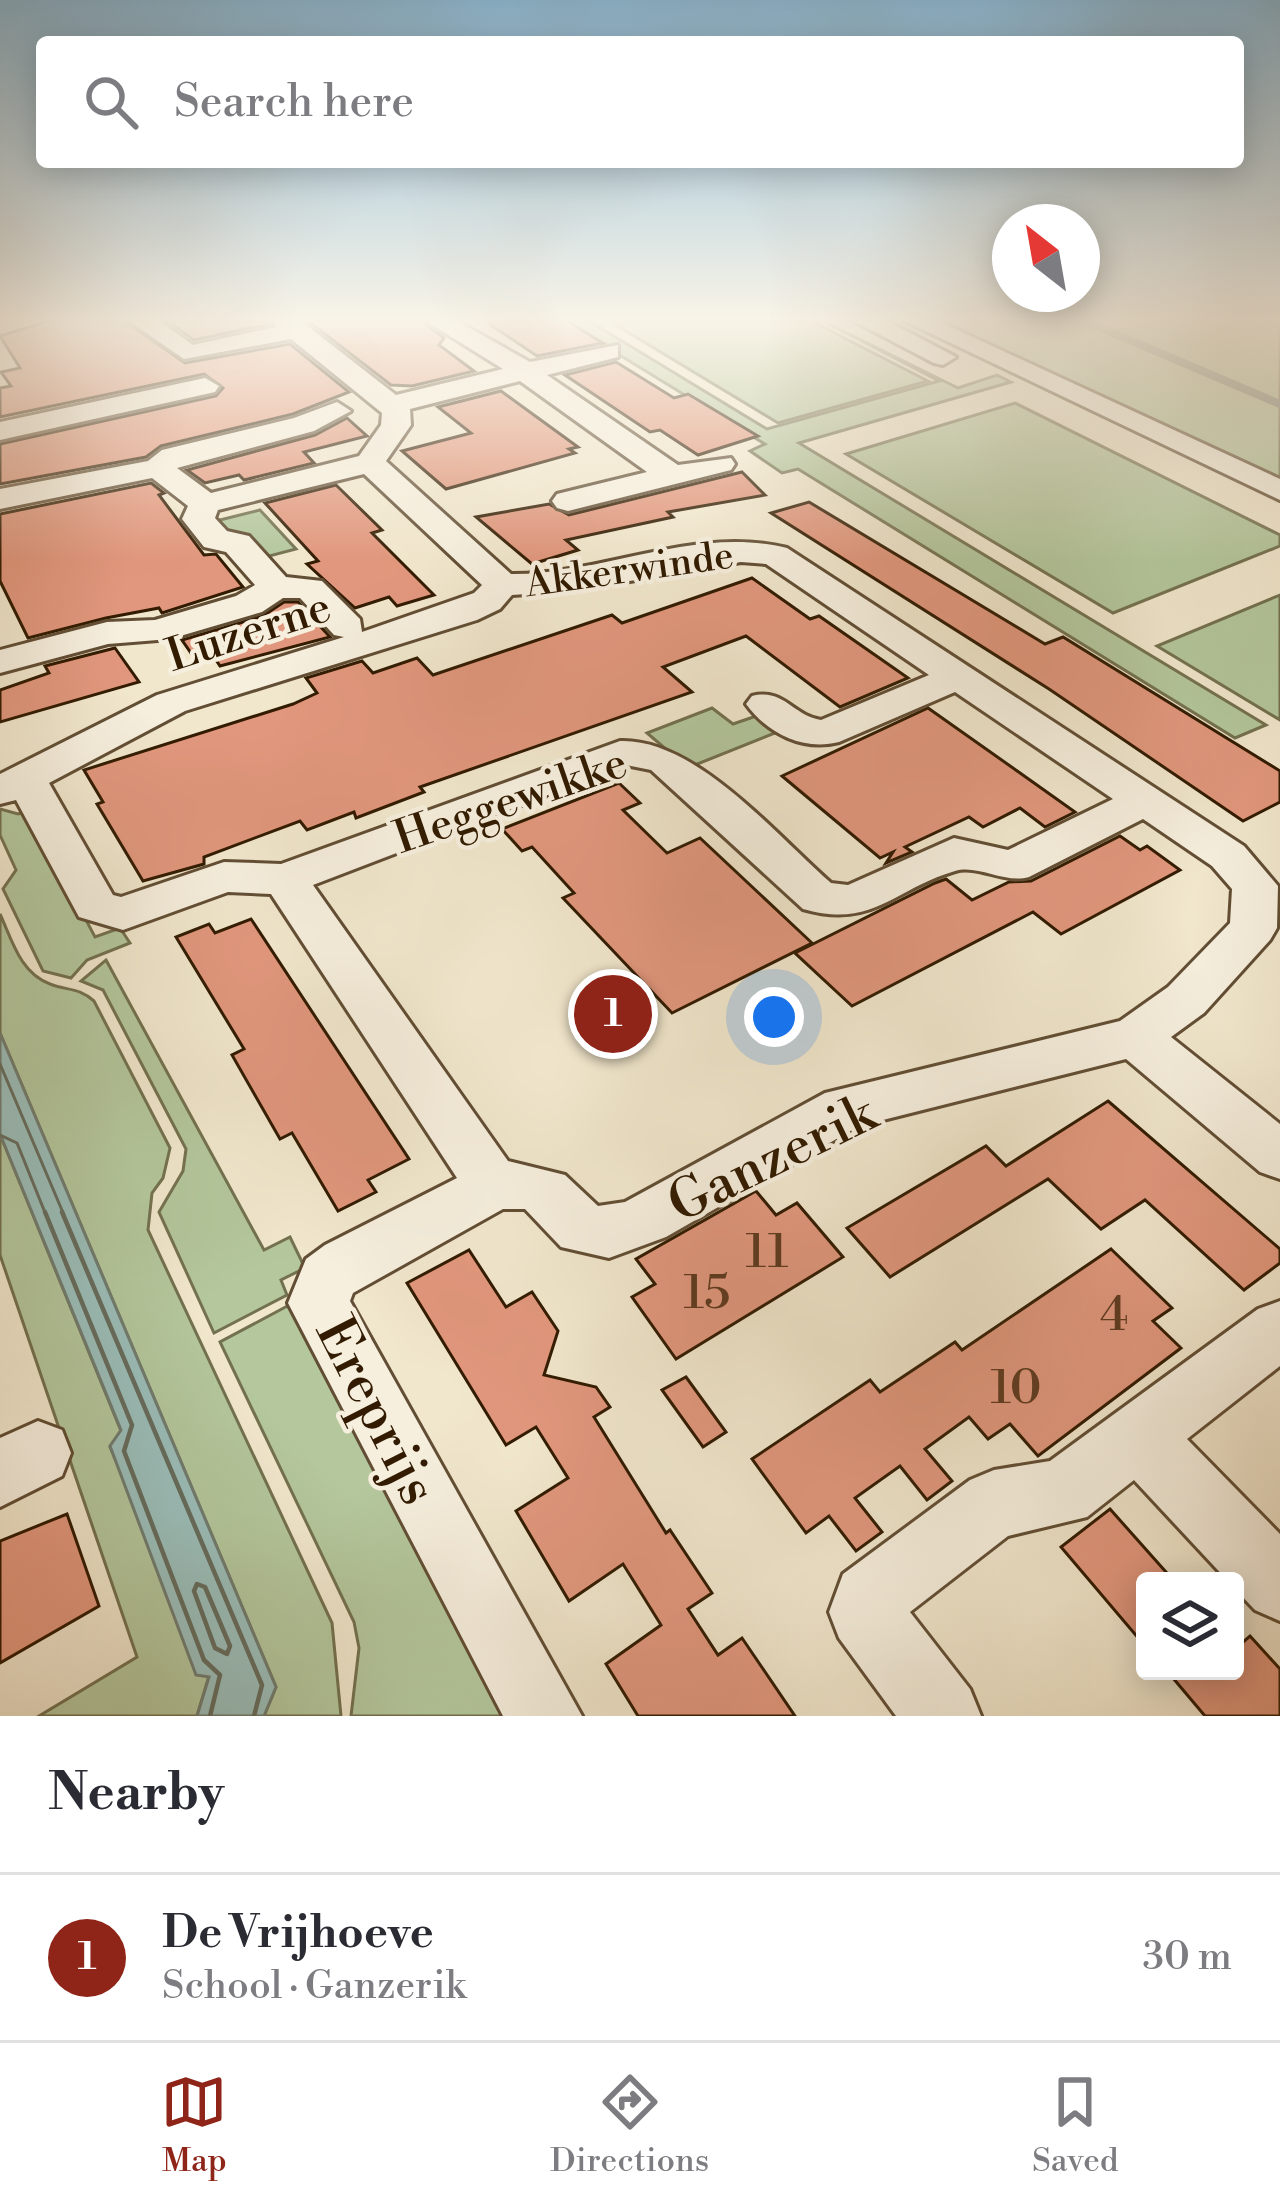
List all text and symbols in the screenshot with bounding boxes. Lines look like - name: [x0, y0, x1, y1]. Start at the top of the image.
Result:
- search box: [36, 36, 1244, 168]
- icon: search: [78, 69, 144, 135]
- text: Search here: [174, 74, 414, 131]
- north arrow: [992, 204, 1100, 312]
- street label: Akkerwinde: [521, 532, 737, 609]
- street label: Luzerne: [159, 579, 338, 686]
- street label: Heggewikke: [387, 735, 635, 868]
- pin: 1: [574, 969, 652, 1059]
- your location: [744, 987, 804, 1047]
- street label: Ganzerik: [657, 1079, 890, 1239]
- house number: 11: [746, 1223, 789, 1283]
- house number: 15: [683, 1264, 731, 1324]
- house number: 4: [1100, 1286, 1128, 1346]
- street label: Ereprijs: [299, 1306, 451, 1516]
- house number: 10: [991, 1359, 1041, 1419]
- map controls: [1136, 1572, 1244, 1680]
- button: layers: [1136, 1572, 1244, 1680]
- text: Nearby: [48, 1762, 224, 1826]
- text: De Vrijhoeve: [162, 1905, 434, 1962]
- text: 1: [78, 1933, 96, 1982]
- text: 30 m: [1142, 1933, 1232, 1982]
- text: School · Ganzerik: [162, 1962, 466, 2011]
- tab: Map: [161, 2069, 227, 2182]
- tab: Directions: [550, 2069, 709, 2182]
- tab: Saved: [1032, 2069, 1119, 2182]

